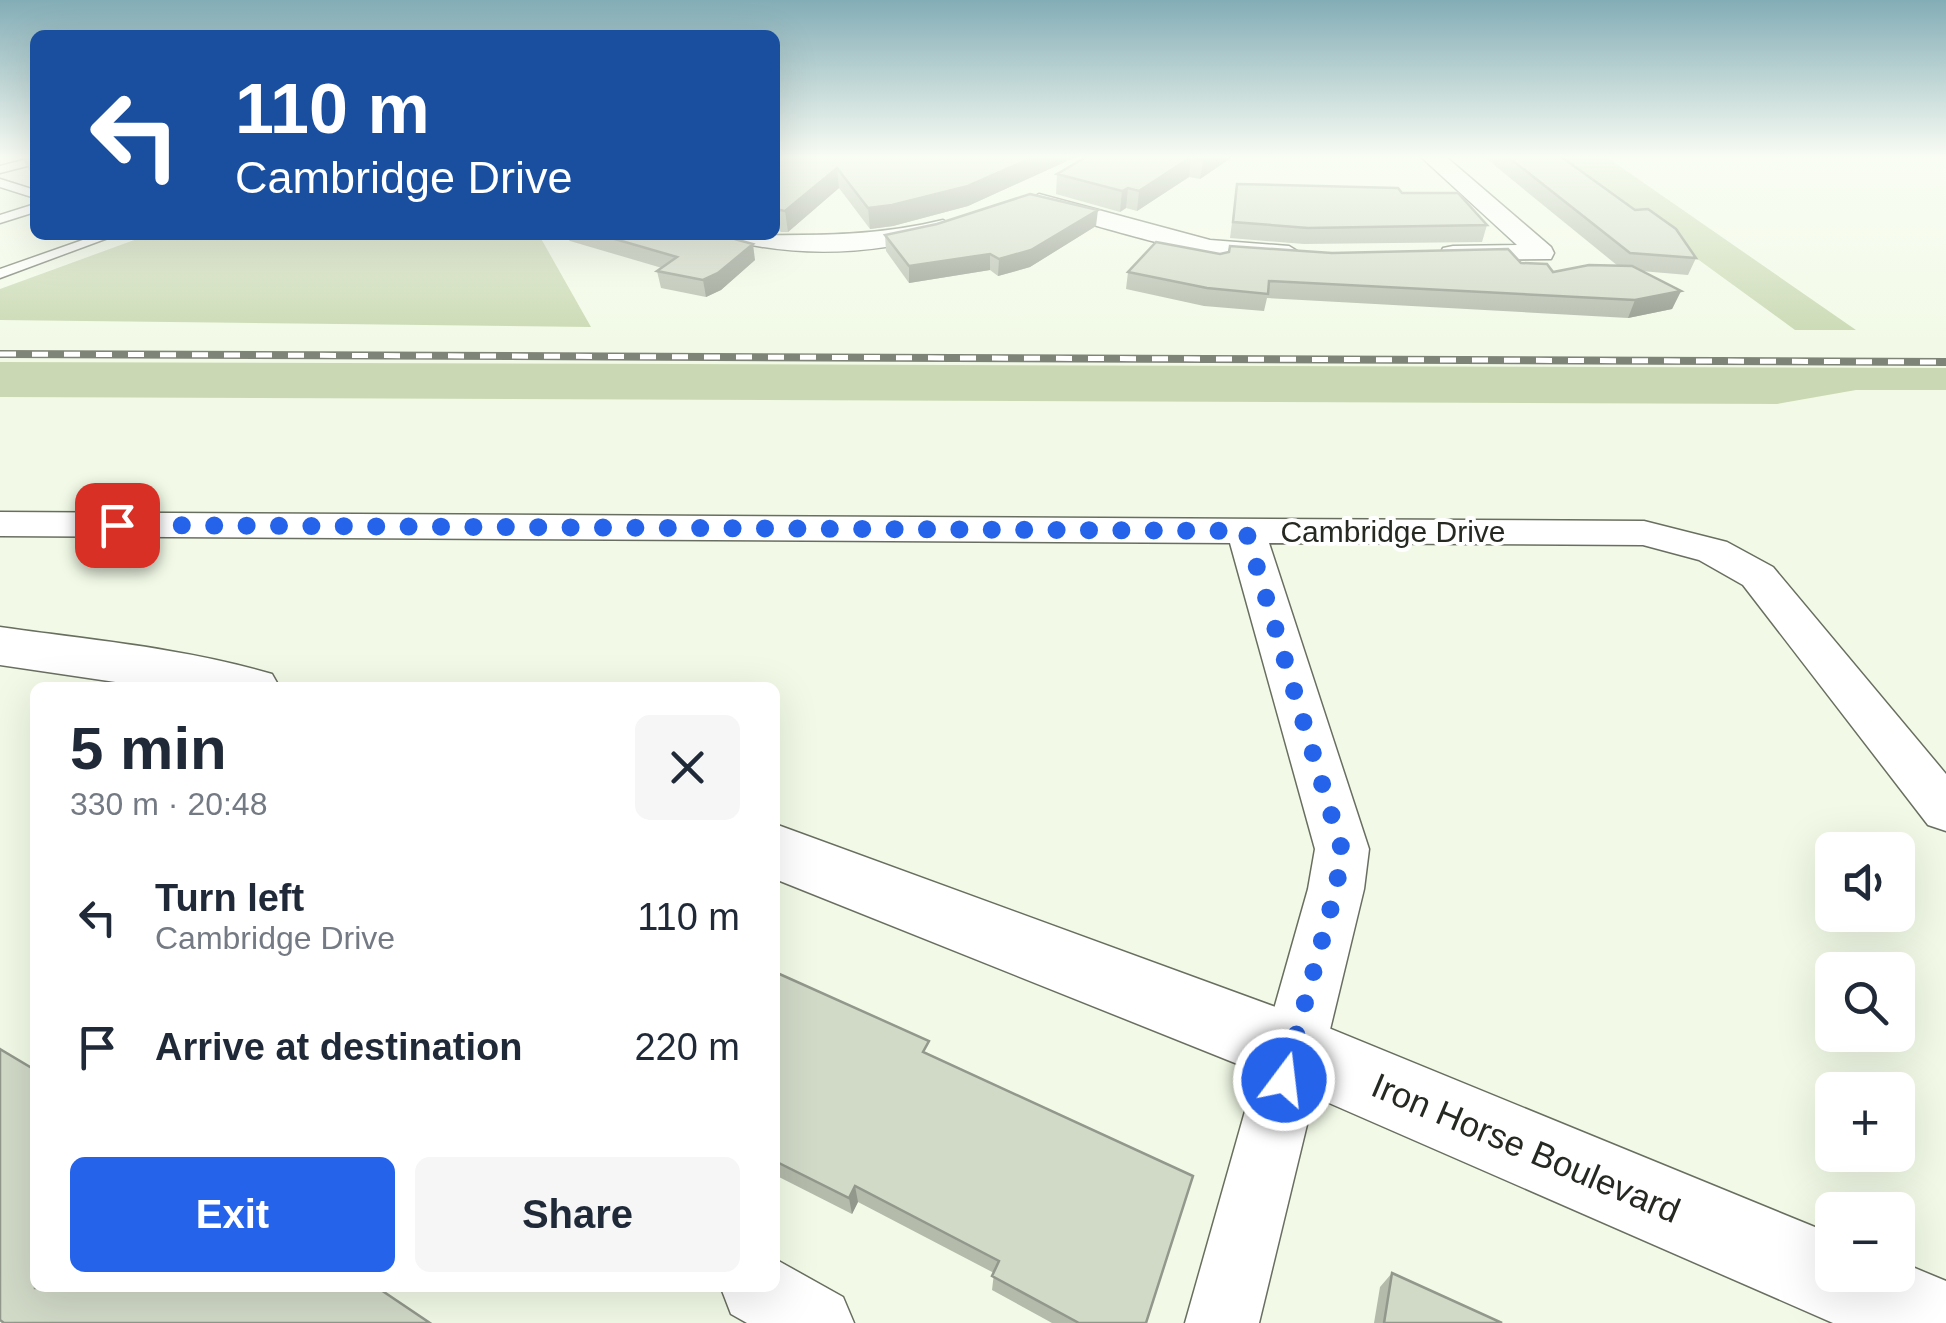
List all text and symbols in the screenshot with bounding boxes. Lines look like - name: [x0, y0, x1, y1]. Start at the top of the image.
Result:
- icon: left: [70, 70, 200, 200]
- text: 110 m: [235, 70, 430, 148]
- text: Cambridge Drive: [235, 152, 573, 203]
- pin: [75, 483, 160, 568]
- icon: arrive: [90, 498, 145, 553]
- street label: Cambridge Drive: [1280, 515, 1506, 548]
- text: 5 min: [70, 715, 227, 782]
- button: close: [635, 715, 740, 820]
- text: 330 m · 20:48: [70, 786, 267, 822]
- map controls: [1815, 832, 1915, 1292]
- button: sound: [1815, 832, 1915, 932]
- text: Turn left: [155, 877, 304, 919]
- icon: left: [70, 890, 125, 945]
- text: 110 m: [637, 896, 740, 938]
- text: Cambridge Drive: [155, 920, 395, 956]
- button: search: [1815, 952, 1915, 1052]
- icon: arrive: [70, 1020, 125, 1075]
- text: Arrive at destination: [155, 1026, 522, 1068]
- text: 220 m: [634, 1026, 740, 1068]
- position arrow: [1232, 1028, 1336, 1132]
- street label: Iron Horse Boulevard: [1366, 1065, 1686, 1230]
- button: +: [1815, 1072, 1915, 1172]
- button: Exit: [70, 1157, 395, 1272]
- button: Share: [415, 1157, 740, 1272]
- button: −: [1815, 1192, 1915, 1292]

